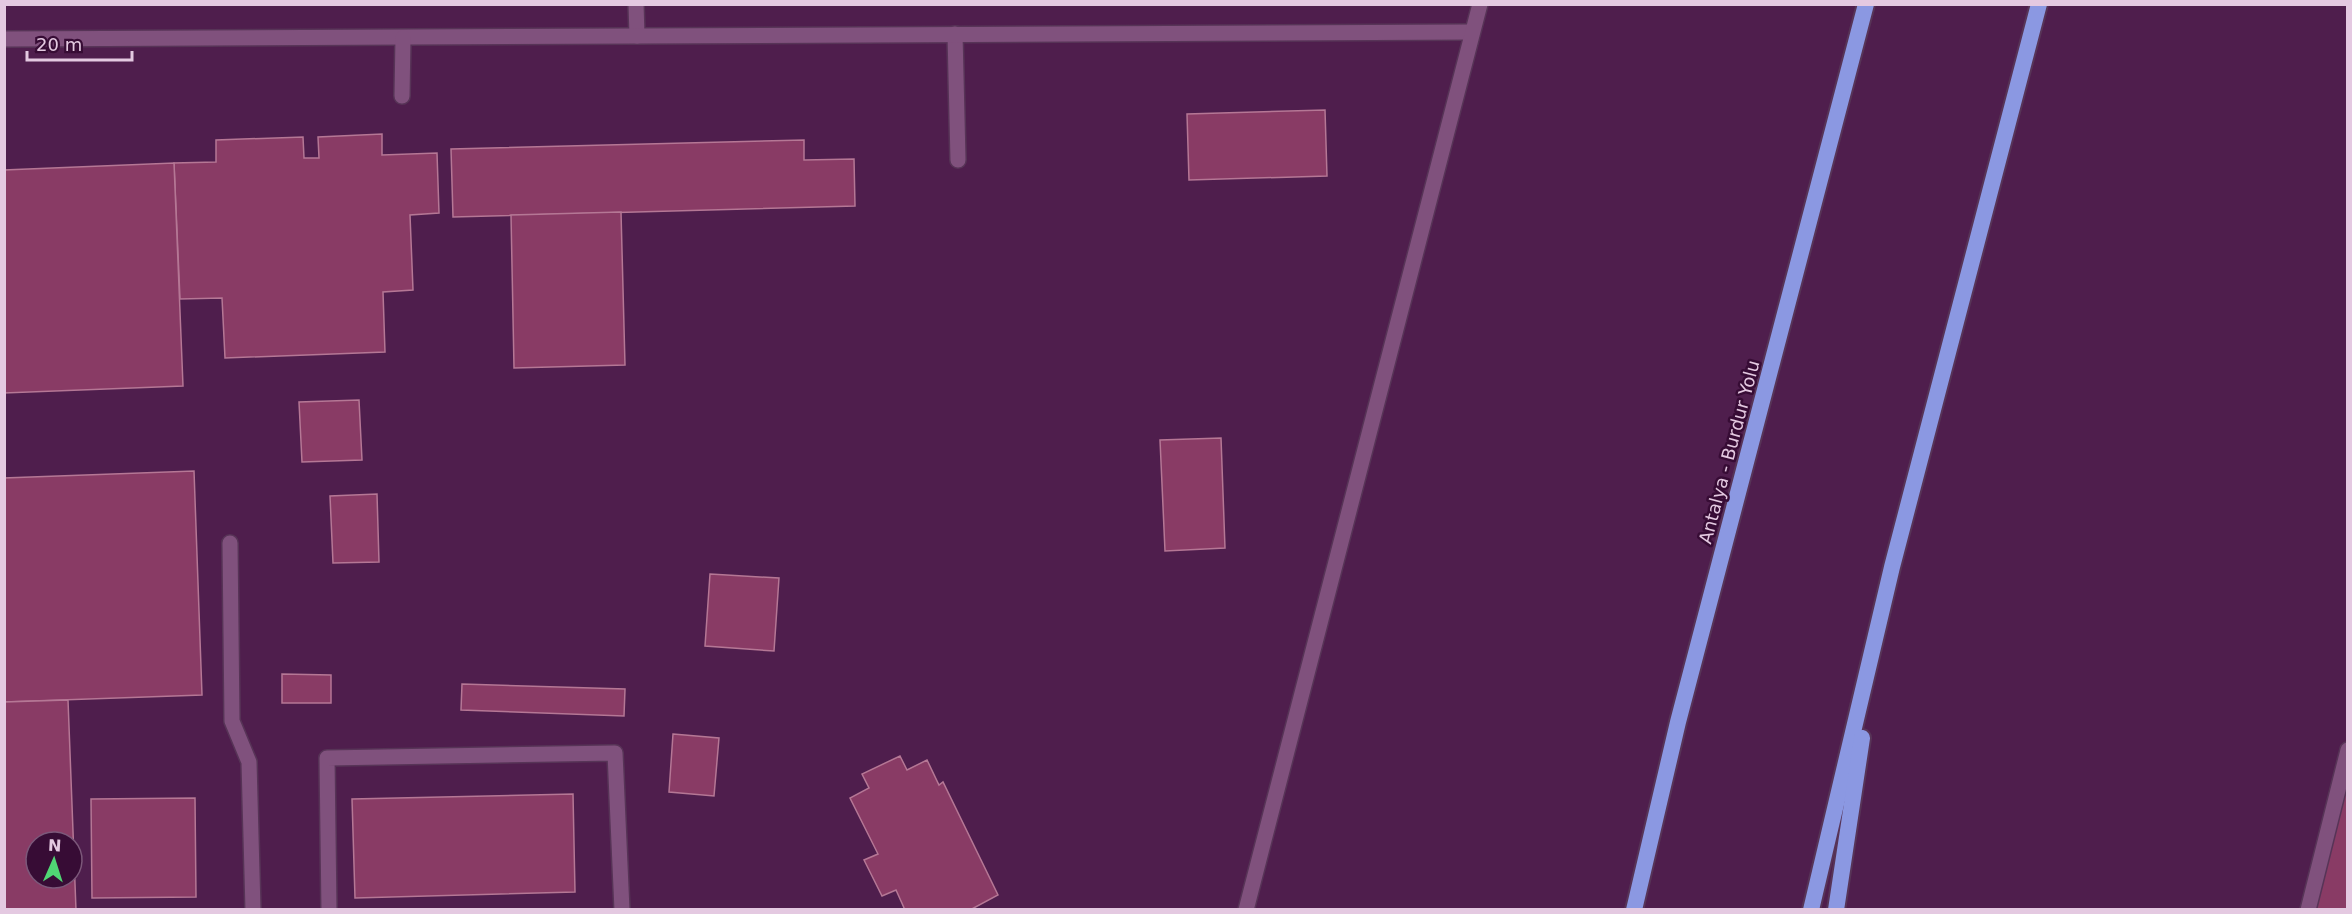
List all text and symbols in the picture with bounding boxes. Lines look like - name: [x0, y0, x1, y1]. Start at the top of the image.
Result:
- scale bar: [27, 24, 132, 62]
- text: 20 m: [36, 34, 82, 55]
- street label: Antalya - Burdur Yolu: [1694, 358, 1764, 546]
- north arrow: [24, 830, 84, 890]
- text: N: [48, 836, 62, 855]

